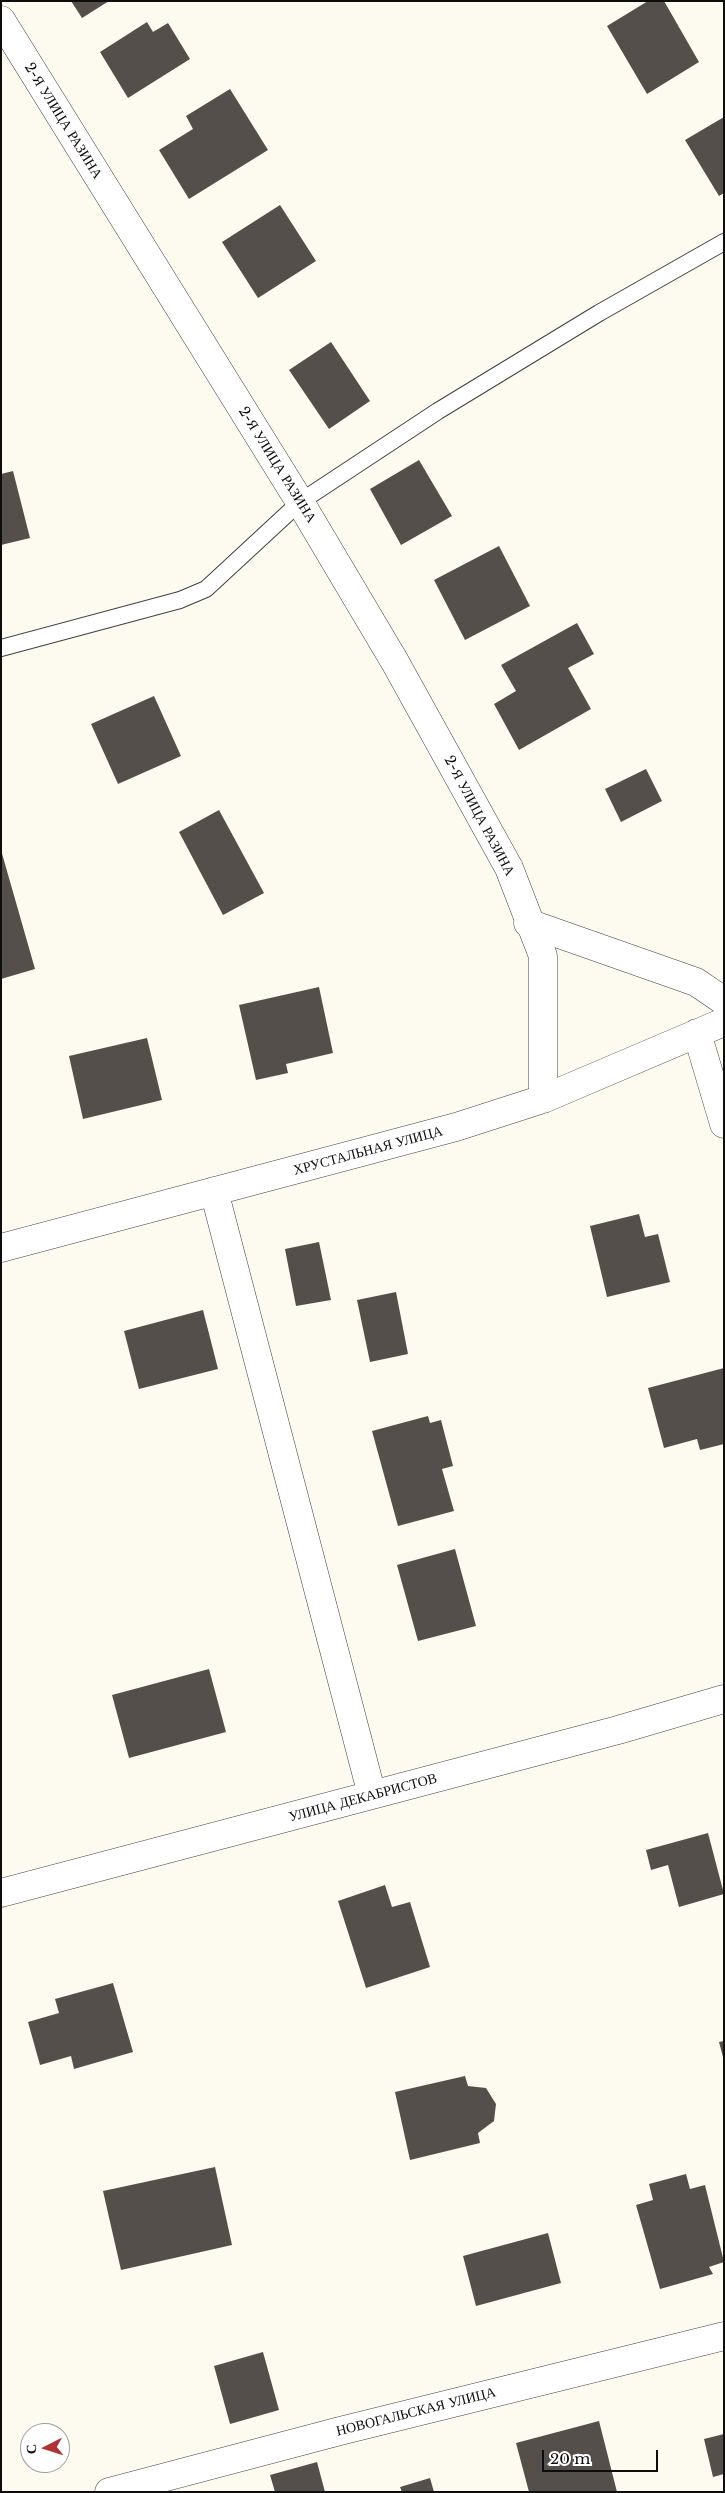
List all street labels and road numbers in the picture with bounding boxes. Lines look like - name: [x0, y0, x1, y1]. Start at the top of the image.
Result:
- street label: 2-Я УЛИЦА РАЗИНА: [20, 60, 106, 182]
- street label: 2-Я УЛИЦА РАЗИНА: [234, 404, 320, 526]
- street label: 2-Я УЛИЦА РАЗИНА: [440, 753, 518, 879]
- street label: ХРУСТАЛЬНАЯ УЛИЦА: [291, 1123, 445, 1179]
- street label: УЛИЦА ДЕКАБРИСТОВ: [287, 1770, 439, 1826]
- street label: НОВОГАЛЬСКАЯ УЛИЦА: [334, 2384, 498, 2440]

